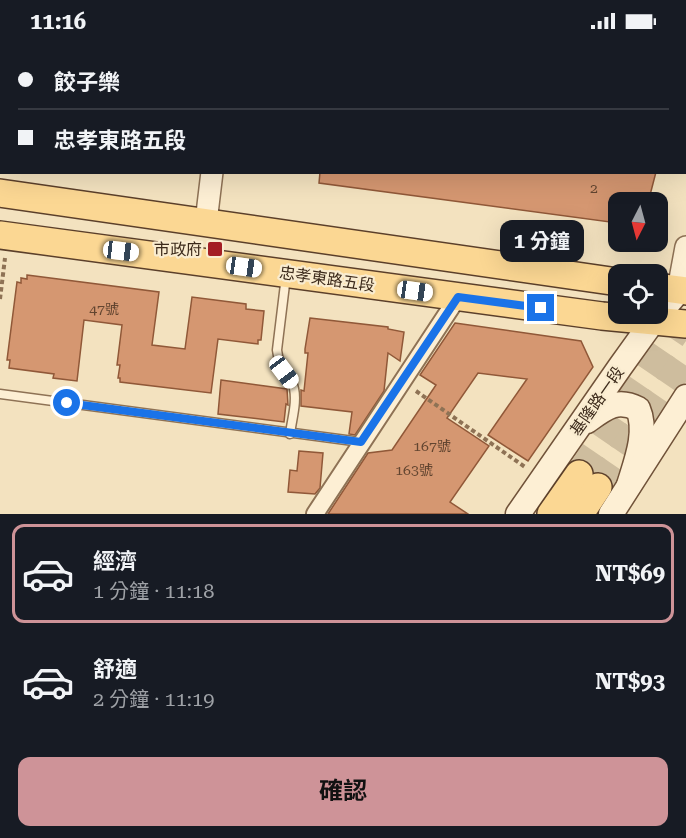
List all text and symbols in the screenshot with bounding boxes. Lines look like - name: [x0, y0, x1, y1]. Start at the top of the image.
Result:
- text: 11:16: [30, 9, 86, 34]
- text: 餃子樂: [54, 70, 120, 95]
- text: 忠孝東路五段: [54, 128, 186, 153]
- house number: 2: [590, 180, 598, 196]
- north arrow: [608, 192, 668, 252]
- map controls: [608, 192, 668, 324]
- callout: 1 分鐘: [499, 221, 583, 263]
- text: 1 分鐘: [514, 229, 570, 253]
- car: [102, 240, 140, 262]
- place label: 市政府: [154, 240, 202, 259]
- marker: 市政府: [206, 240, 224, 258]
- car: [225, 256, 263, 278]
- street label: 忠孝東路五段: [278, 263, 376, 295]
- button: locate: [608, 264, 668, 324]
- car: [396, 280, 434, 302]
- route end: [527, 294, 554, 321]
- house number: 47號: [89, 301, 119, 317]
- car: [266, 352, 302, 392]
- street label: 基隆路一段: [566, 363, 628, 439]
- route start: [53, 389, 80, 416]
- house number: 167號: [413, 438, 451, 454]
- house number: 163號: [395, 462, 433, 478]
- icon: car: [21, 547, 75, 601]
- text: 經濟: [93, 549, 137, 574]
- text: NT$69: [595, 561, 665, 586]
- text: 1 分鐘 · 11:18: [93, 579, 214, 603]
- icon: car: [21, 655, 75, 709]
- text: 舒適: [93, 657, 137, 682]
- text: NT$93: [595, 669, 665, 694]
- text: 2 分鐘 · 11:19: [93, 687, 214, 711]
- button: 確認: [18, 757, 668, 826]

